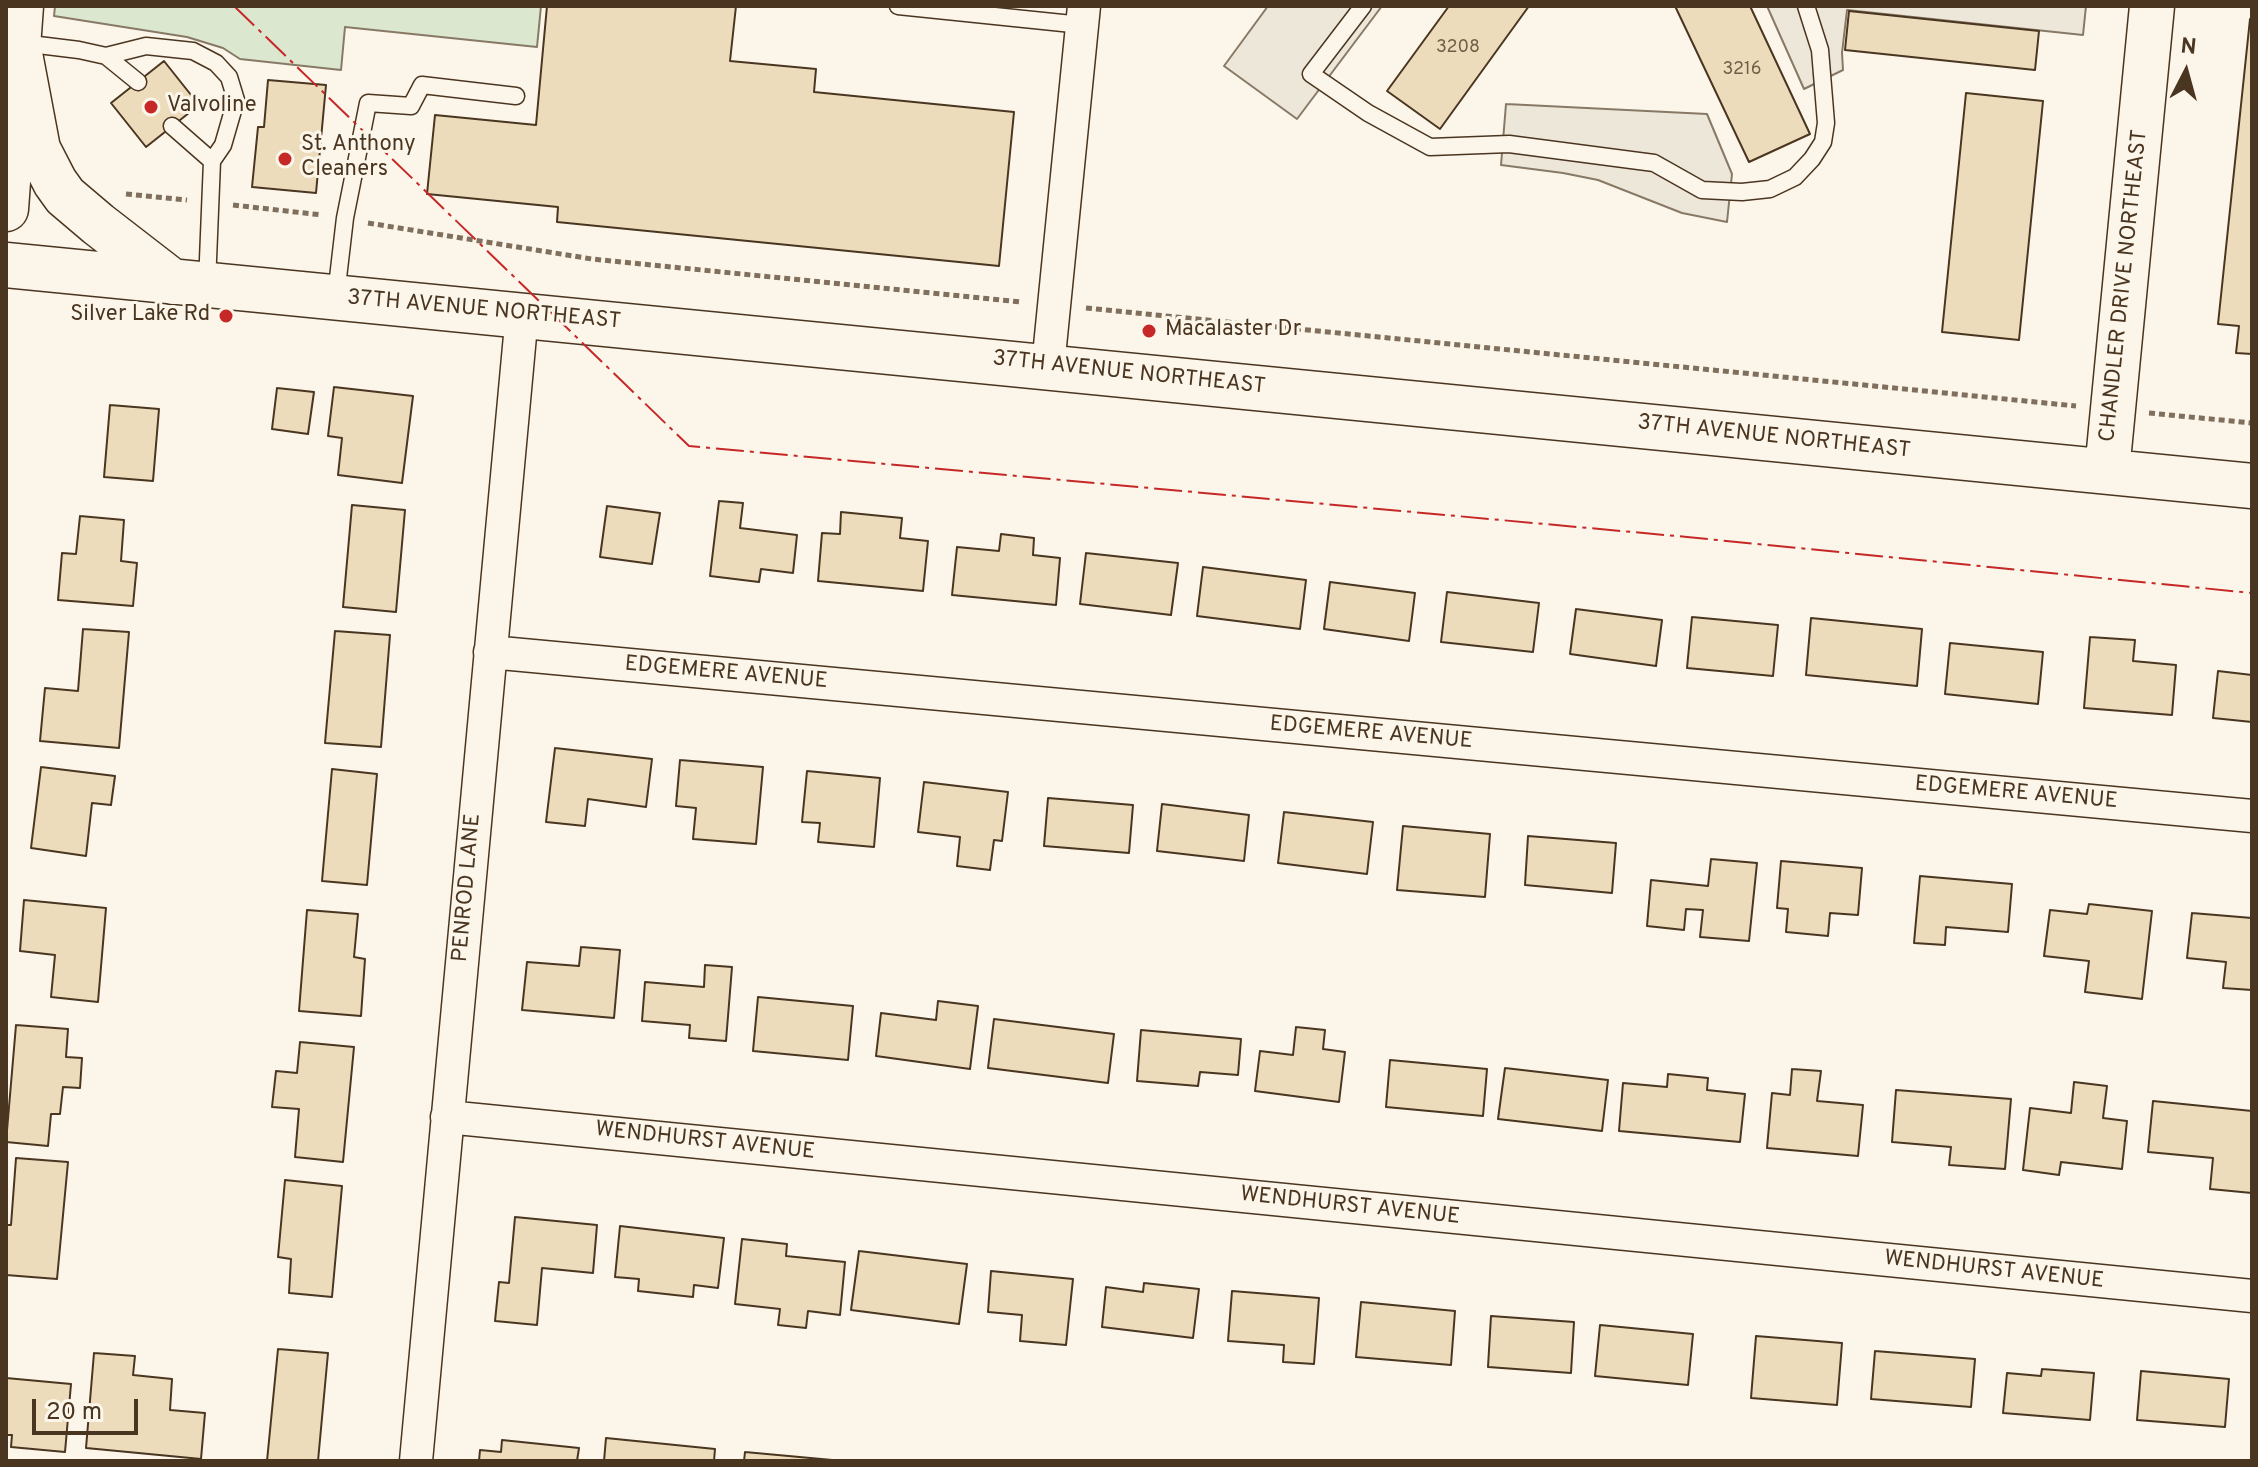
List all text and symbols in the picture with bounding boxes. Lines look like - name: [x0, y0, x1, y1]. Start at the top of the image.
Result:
- north arrow: [2146, 32, 2226, 112]
- text: N: [2179, 33, 2198, 62]
- house number: 3208: [1436, 37, 1480, 59]
- house number: 3216: [1723, 59, 1761, 81]
- place label: Valvoline: [167, 94, 256, 120]
- marker: Valvoline: [142, 98, 160, 116]
- street label: CHANDLER DRIVE NORTHEAST: [2095, 128, 2155, 444]
- place label: St. Anthony Cleaners: [301, 133, 416, 184]
- marker: St. Anthony Cleaners: [276, 150, 294, 168]
- street label: 37TH AVENUE NORTHEAST: [346, 286, 622, 336]
- place label: Silver Lake Rd: [70, 303, 210, 329]
- marker: Silver Lake Rd: [217, 307, 235, 325]
- place label: Macalaster Dr: [1165, 318, 1301, 344]
- marker: Macalaster Dr: [1140, 322, 1158, 340]
- street label: 37TH AVENUE NORTHEAST: [991, 347, 1267, 401]
- street label: 37TH AVENUE NORTHEAST: [1636, 411, 1912, 465]
- street label: EDGEMERE AVENUE: [623, 652, 829, 696]
- street label: EDGEMERE AVENUE: [1268, 712, 1474, 756]
- street label: EDGEMERE AVENUE: [1913, 772, 2119, 816]
- street label: PENROD LANE: [448, 813, 488, 963]
- street label: WENDHURST AVENUE: [594, 1117, 816, 1167]
- street label: WENDHURST AVENUE: [1239, 1182, 1461, 1232]
- street label: WENDHURST AVENUE: [1883, 1246, 2105, 1296]
- scale bar: [36, 1383, 142, 1433]
- text: 20 m: [46, 1398, 102, 1428]

